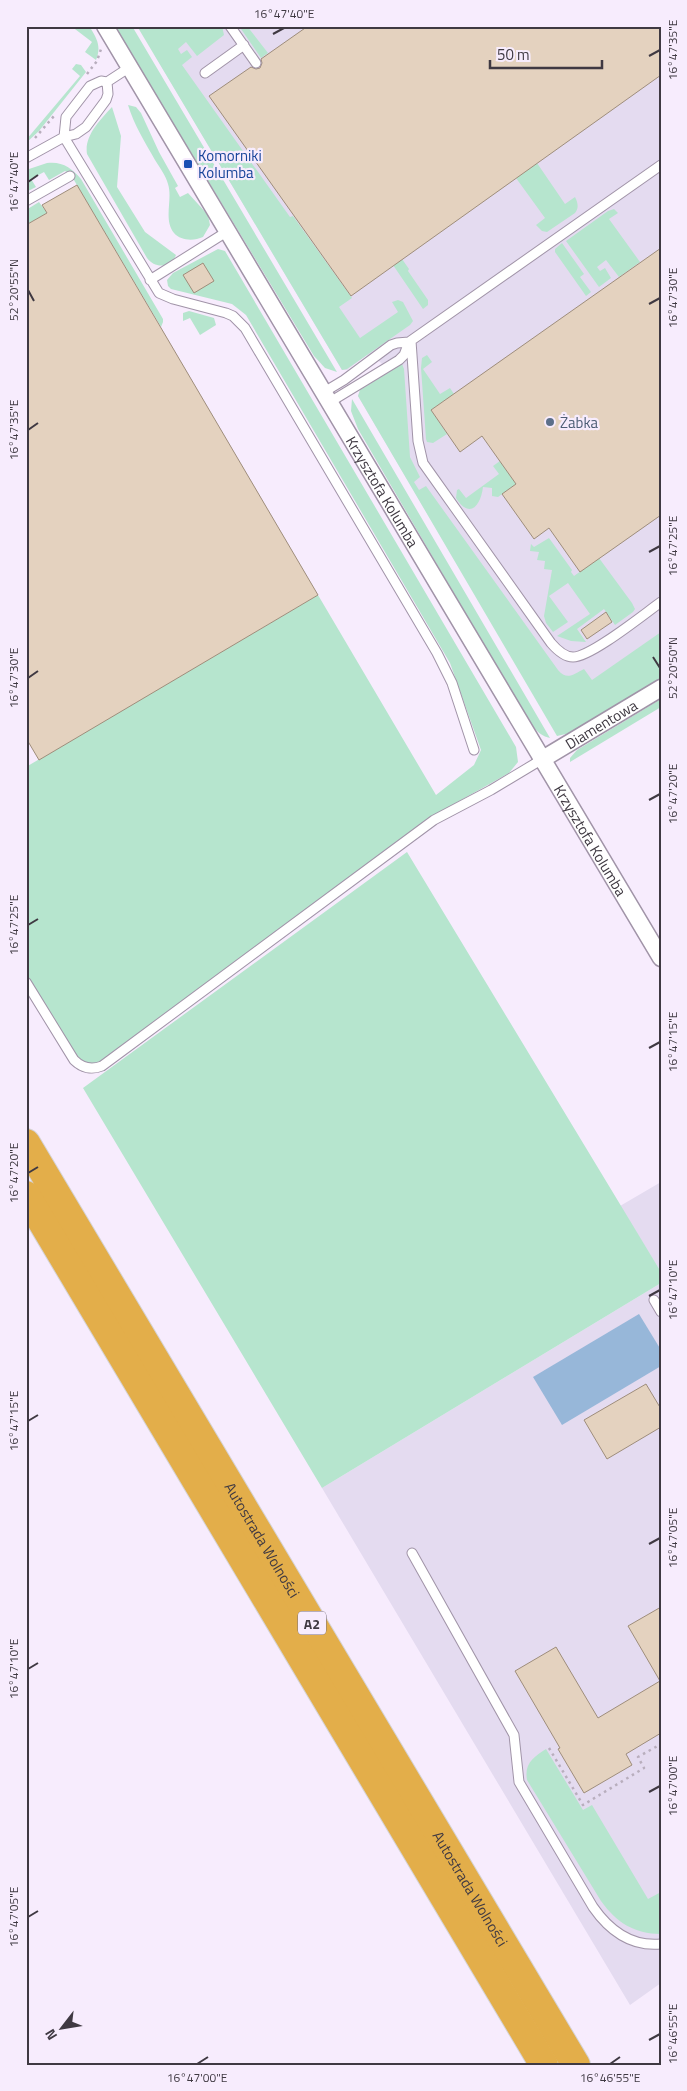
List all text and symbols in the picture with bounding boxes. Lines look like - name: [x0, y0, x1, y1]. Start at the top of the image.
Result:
- text: 16°47'40"E: [254, 4, 315, 23]
- text: 16°47'35"E: [663, 19, 682, 80]
- scale bar: [490, 38, 602, 70]
- text: 50 m: [497, 43, 530, 66]
- place label: Komorniki Kolumba: [198, 144, 262, 184]
- text: 16°47'40"E: [4, 151, 23, 212]
- marker: Komorniki Kolumba: [182, 158, 194, 170]
- text: 52°20'55"N: [4, 259, 23, 321]
- text: 16°47'30"E: [663, 267, 682, 328]
- text: 16°47'35"E: [4, 399, 23, 460]
- place label: Żabka: [560, 411, 599, 434]
- marker: Żabka: [544, 416, 556, 428]
- street label: Krzysztofa Kolumba: [341, 431, 425, 552]
- text: 16°47'25"E: [663, 515, 682, 576]
- text: 52°20'50"N: [663, 637, 682, 699]
- text: 16°47'30"E: [4, 647, 23, 708]
- street label: Diamentowa: [561, 693, 642, 755]
- text: 16°47'20"E: [663, 763, 682, 824]
- street label: Krzysztofa Kolumba: [549, 780, 633, 901]
- text: 16°47'25"E: [4, 894, 23, 955]
- text: 16°47'15"E: [663, 1011, 682, 1072]
- text: 16°47'20"E: [4, 1142, 23, 1203]
- text: 16°47'10"E: [663, 1259, 682, 1320]
- text: 16°47'15"E: [4, 1390, 23, 1451]
- street label: Autostrada Wolności: [219, 1478, 306, 1602]
- text: 16°47'05"E: [663, 1507, 682, 1568]
- road number: A2: [298, 1612, 326, 1635]
- text: 16°47'10"E: [4, 1638, 23, 1699]
- text: 16°47'00"E: [663, 1755, 682, 1816]
- street label: Autostrada Wolności: [427, 1826, 514, 1951]
- text: 16°47'05"E: [4, 1886, 23, 1947]
- text: 16°46'55"E: [663, 2003, 682, 2064]
- north arrow: [38, 2004, 88, 2054]
- text: N: [39, 2025, 62, 2045]
- text: 16°47'00"E: [167, 2068, 228, 2087]
- text: 16°46'55"E: [580, 2068, 641, 2087]

